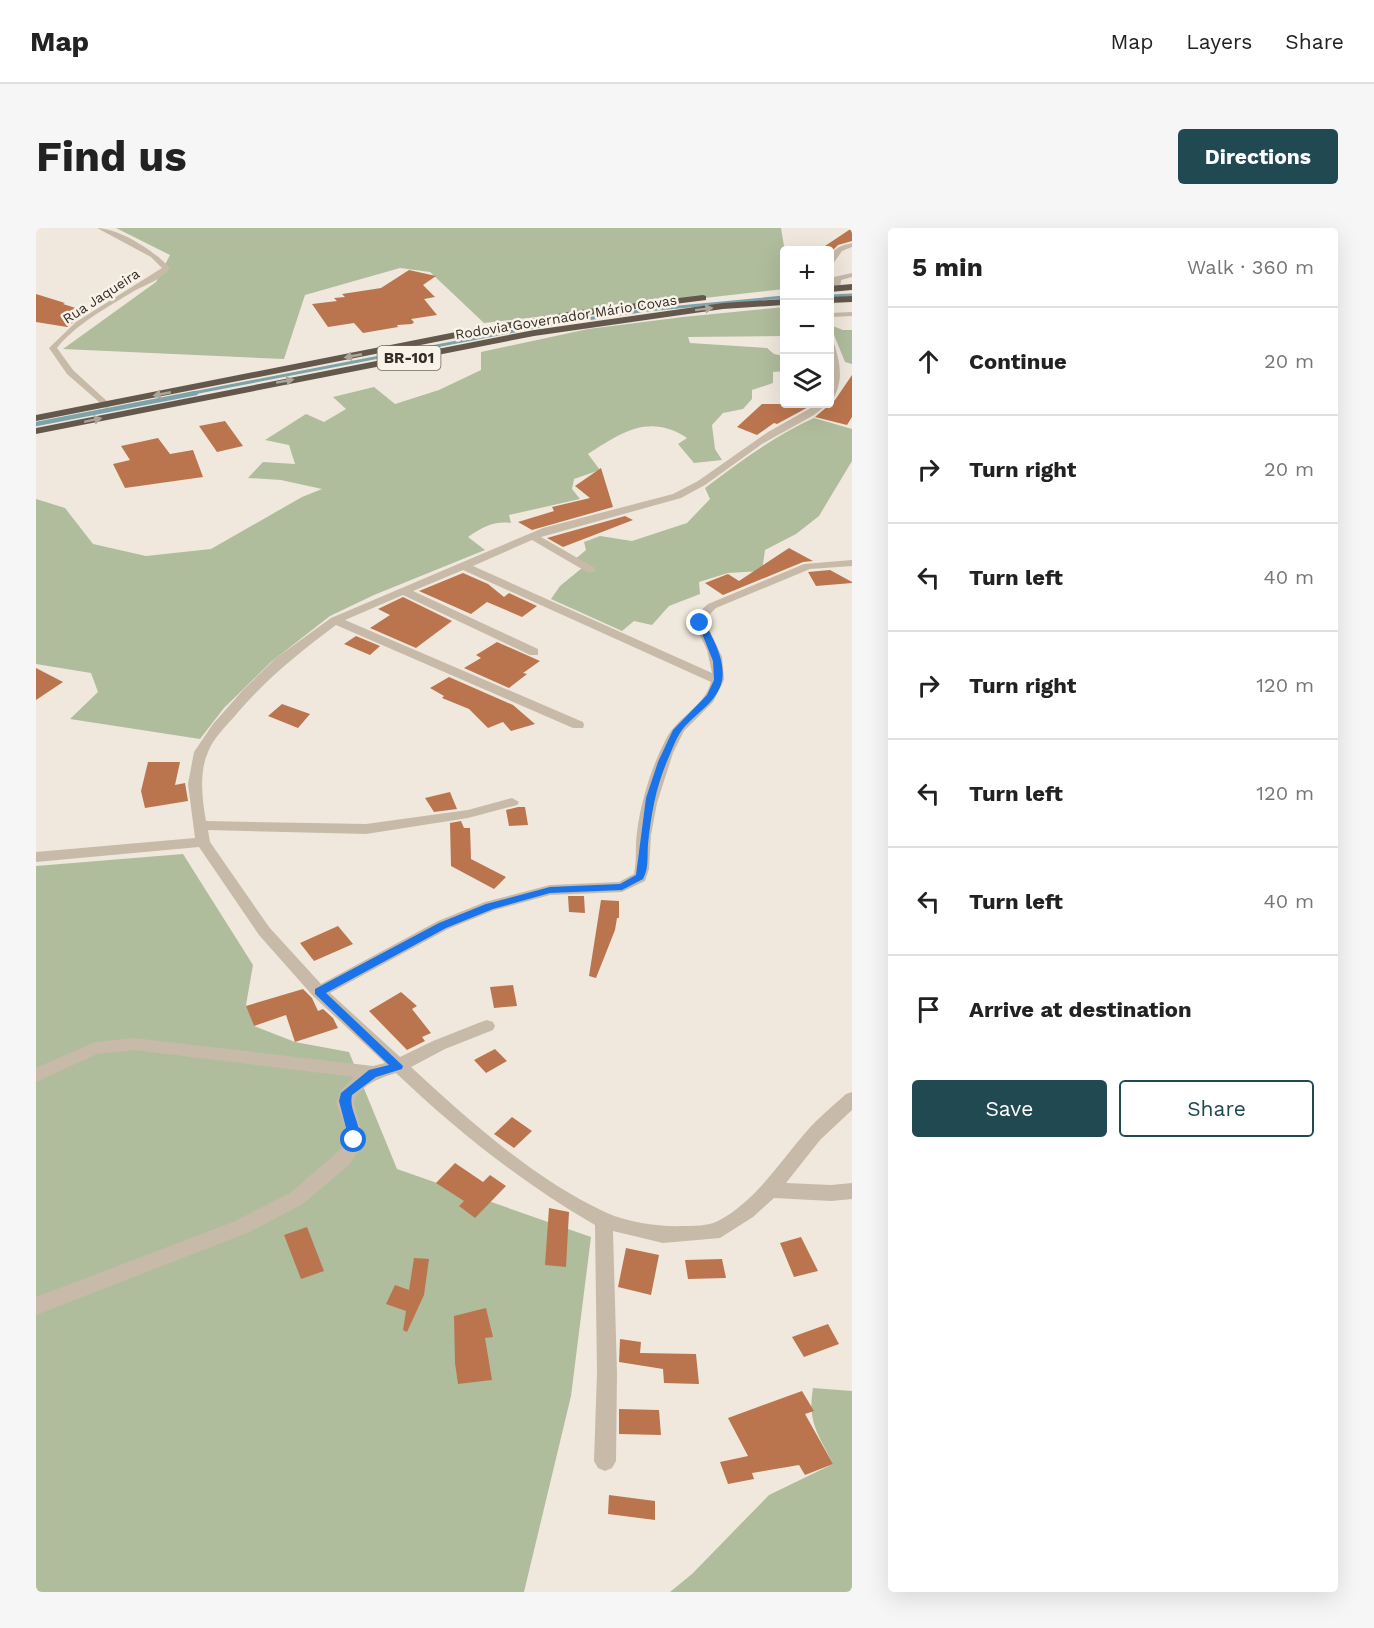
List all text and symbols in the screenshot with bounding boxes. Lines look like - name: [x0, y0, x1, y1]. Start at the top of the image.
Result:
- text: Map: [30, 25, 89, 58]
- text: Map: [1110, 29, 1153, 54]
- text: Layers: [1186, 29, 1252, 54]
- text: Share: [1285, 29, 1344, 54]
- button: Directions: [1178, 129, 1338, 184]
- text: Find us: [36, 132, 187, 181]
- map controls: [780, 246, 834, 408]
- button: +: [780, 246, 834, 300]
- text: 5 min: [912, 252, 983, 282]
- text: Walk · 360 m: [1187, 255, 1314, 279]
- street label: Rua Jaqueira: [60, 265, 142, 327]
- street label: Rodovia Governador Mário Covas: [454, 292, 678, 342]
- button: −: [780, 300, 834, 354]
- one-way arrow: [695, 304, 714, 313]
- icon: ahead: [912, 345, 945, 378]
- road number: BR-101: [378, 346, 440, 370]
- text: Continue: [969, 349, 1067, 374]
- text: 20 m: [1264, 349, 1314, 373]
- one-way arrow: [344, 352, 363, 361]
- button: layers: [780, 354, 834, 408]
- one-way arrow: [275, 377, 294, 386]
- one-way arrow: [152, 390, 171, 399]
- one-way arrow: [84, 415, 103, 424]
- icon: right: [912, 453, 945, 486]
- text: Turn right: [969, 457, 1076, 482]
- text: 20 m: [1264, 457, 1314, 481]
- icon: left: [912, 561, 945, 594]
- text: Turn left: [969, 565, 1063, 590]
- text: 40 m: [1263, 565, 1314, 589]
- route end: [686, 609, 712, 635]
- icon: right: [912, 669, 945, 702]
- text: Turn right: [969, 673, 1076, 698]
- text: 120 m: [1256, 673, 1314, 697]
- icon: left: [912, 777, 945, 810]
- text: Turn left: [969, 781, 1063, 806]
- text: 120 m: [1256, 781, 1314, 805]
- icon: left: [912, 885, 945, 918]
- text: Turn left: [969, 889, 1063, 914]
- text: 40 m: [1263, 889, 1314, 913]
- icon: arrive: [912, 993, 945, 1026]
- text: Arrive at destination: [969, 997, 1192, 1022]
- button: Save: [912, 1080, 1107, 1137]
- button: Share: [1119, 1080, 1314, 1137]
- route start: [340, 1126, 366, 1152]

